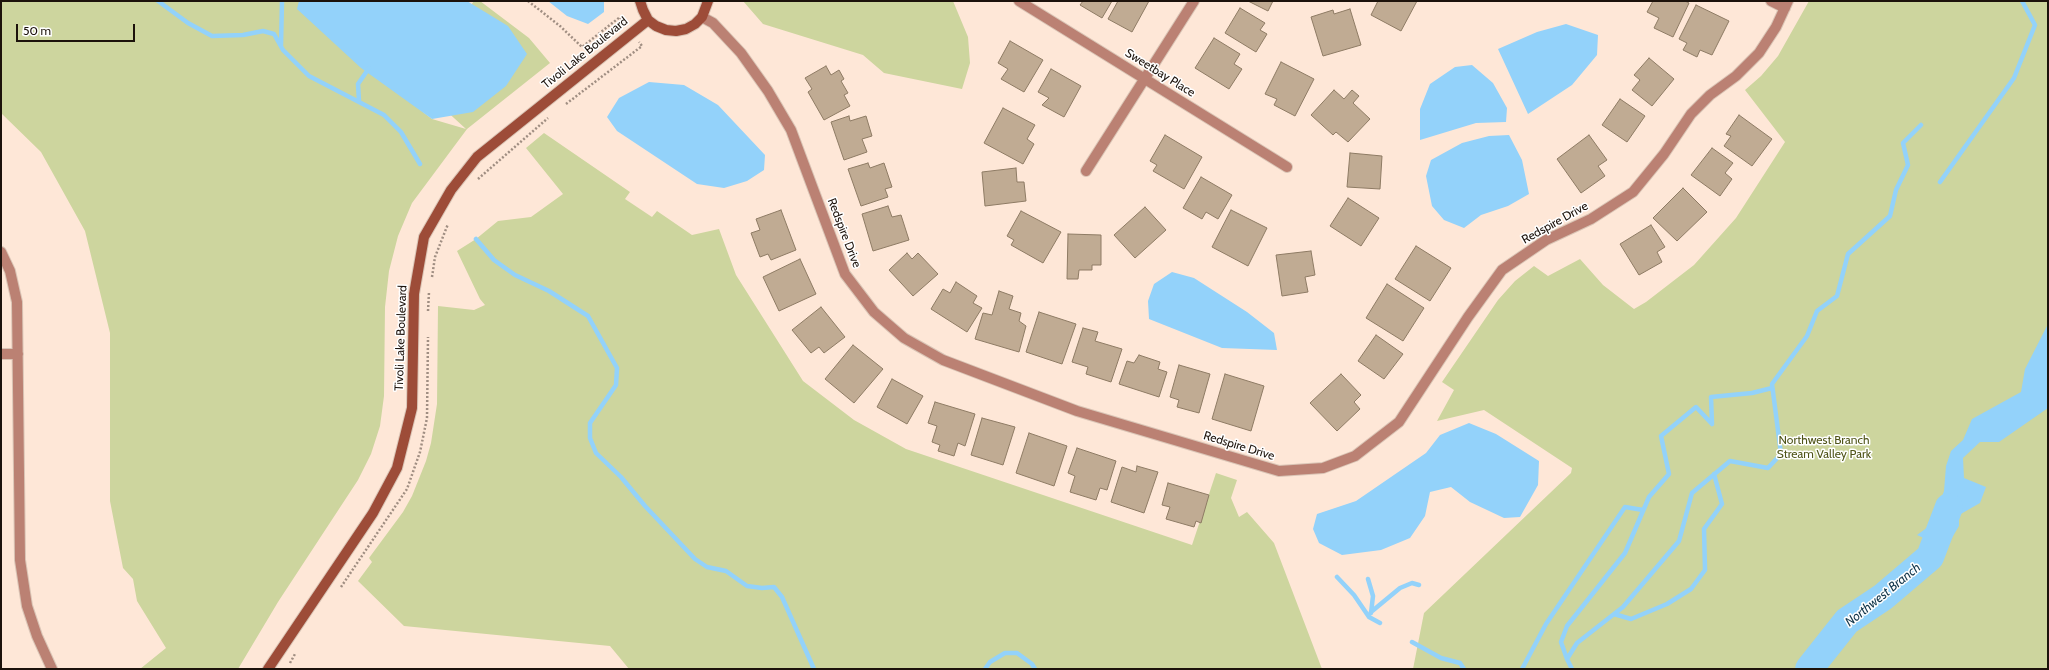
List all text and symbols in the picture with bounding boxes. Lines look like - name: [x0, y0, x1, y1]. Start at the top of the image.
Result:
- street label: Tivoli Lake Boulevard: [539, 14, 631, 92]
- scale bar: [18, 16, 137, 42]
- text: 50 m: [23, 23, 51, 38]
- street label: Sweetbay Place: [1122, 46, 1198, 100]
- street label: Redspire Drive: [824, 196, 864, 270]
- street label: Redspire Drive: [1519, 199, 1591, 247]
- street label: Tivoli Lake Boulevard: [392, 285, 410, 391]
- street label: Redspire Drive: [1202, 428, 1276, 464]
- park label: Northwest Branch Stream Valley Park: [1777, 433, 1871, 461]
- water label: Northwest Branch: [1842, 560, 1924, 630]

